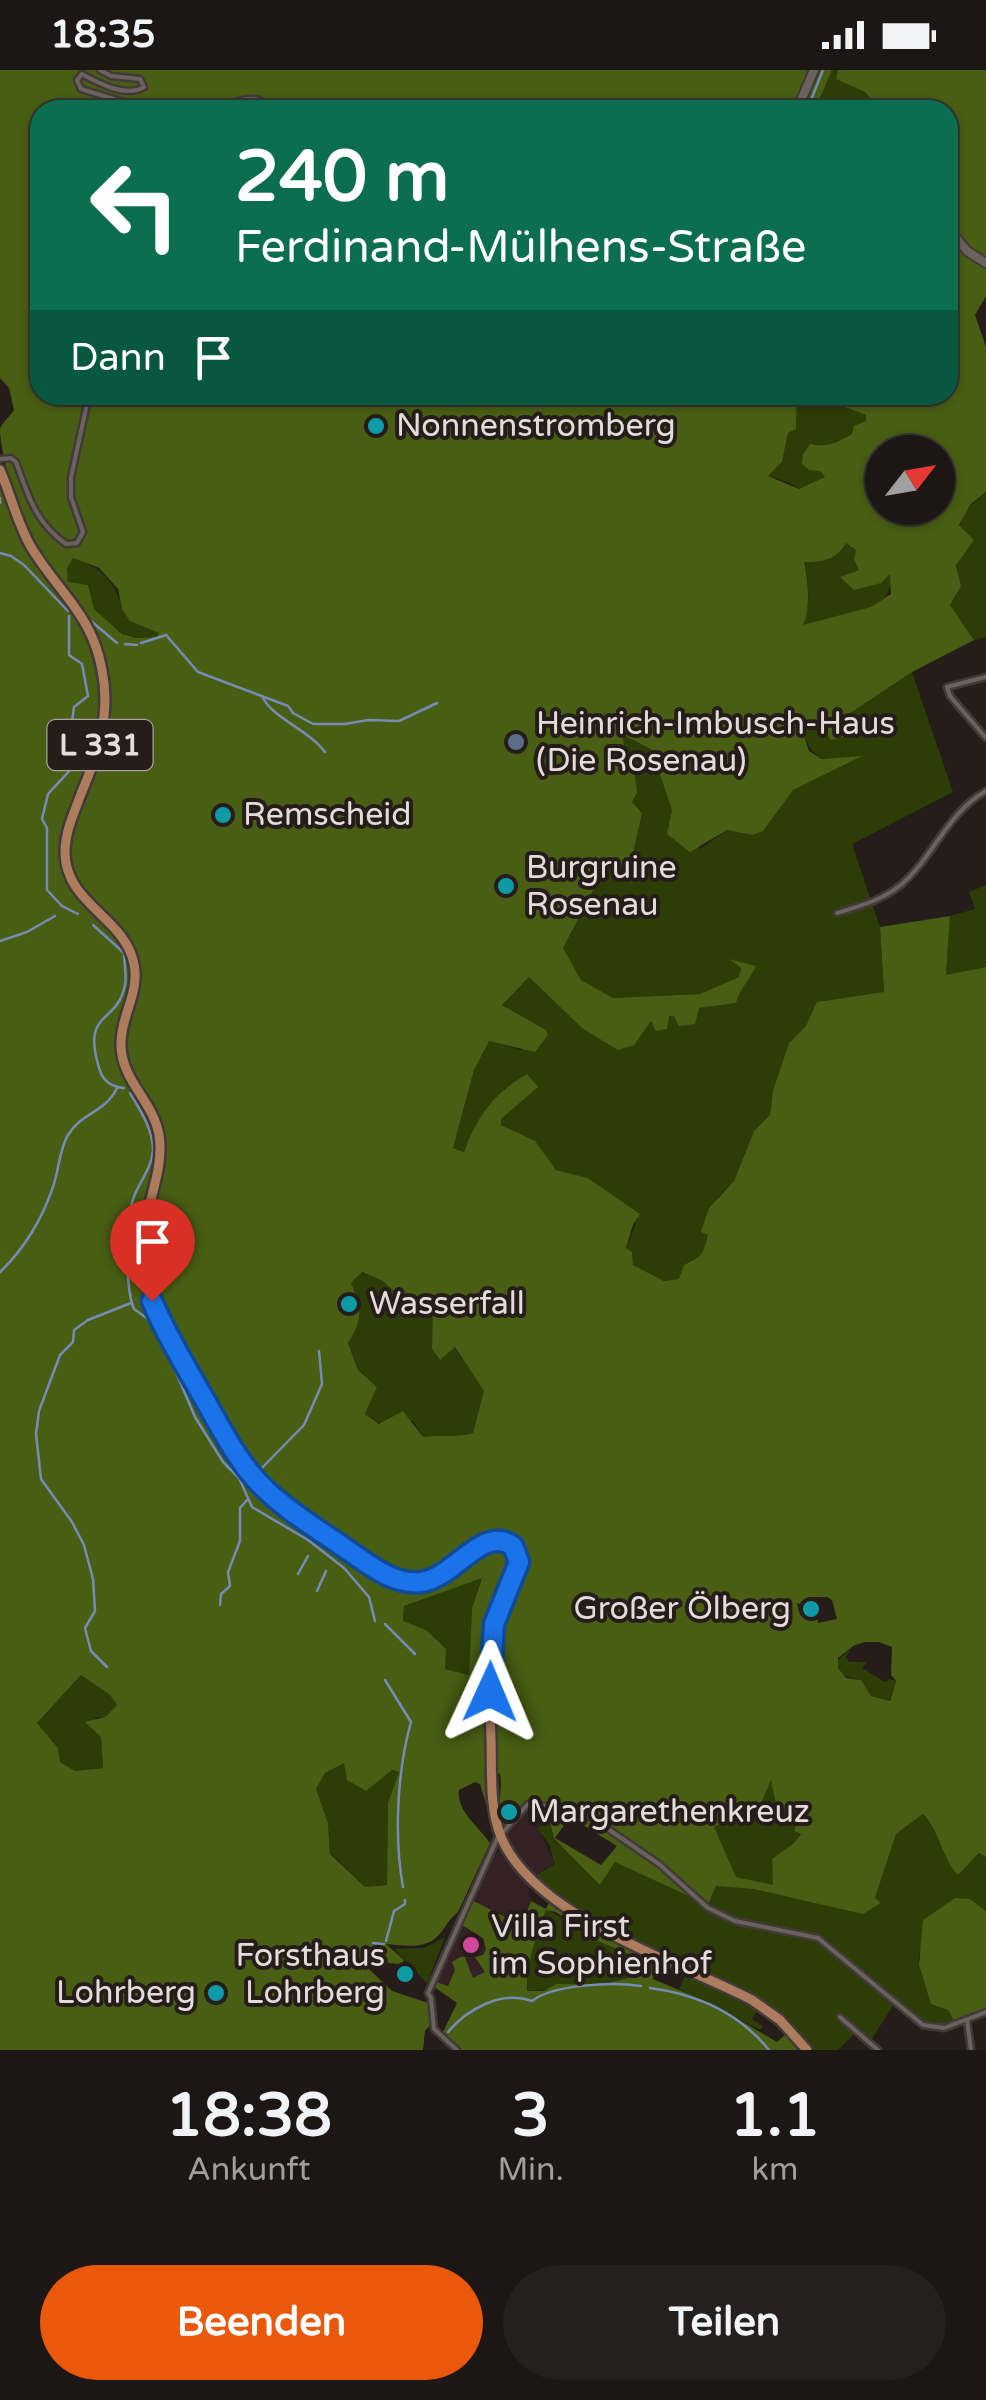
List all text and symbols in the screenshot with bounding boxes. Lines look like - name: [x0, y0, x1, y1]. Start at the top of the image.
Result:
- text: 18:35: [50, 12, 155, 58]
- text: 240 m: [235, 136, 449, 220]
- icon: left: [70, 140, 200, 270]
- text: Ferdinand-Mülhens-Straße: [235, 221, 807, 275]
- icon: arrive: [186, 330, 241, 385]
- text: Dann: [70, 335, 166, 381]
- place label: Nonnenstromberg: [396, 407, 676, 445]
- marker: Nonnenstromberg: [365, 415, 387, 437]
- north arrow: [865, 435, 955, 525]
- map controls: [865, 435, 955, 525]
- place label: Heinrich-Imbusch-Haus (Die Rosenau): [536, 705, 895, 780]
- road number: L 331: [48, 720, 152, 770]
- marker: Heinrich-Imbusch-Haus (Die Rosenau): [505, 731, 527, 753]
- place label: Remscheid: [243, 796, 411, 834]
- marker: Remscheid: [212, 804, 234, 826]
- place label: Burgruine Rosenau: [526, 849, 677, 924]
- marker: Burgruine Rosenau: [495, 875, 517, 897]
- pin: [110, 1199, 195, 1302]
- icon: arrive: [125, 1214, 180, 1269]
- place label: Wasserfall: [369, 1285, 525, 1323]
- marker: Wasserfall: [338, 1293, 360, 1315]
- place label: Großer Ölberg: [573, 1590, 791, 1628]
- marker: Großer Ölberg: [800, 1598, 822, 1620]
- position arrow: [438, 1640, 542, 1744]
- place label: Margarethenkreuz: [529, 1793, 810, 1831]
- marker: Margarethenkreuz: [498, 1801, 520, 1823]
- place label: Villa First im Sophienhof: [491, 1908, 713, 1983]
- marker: Villa First im Sophienhof: [460, 1934, 482, 1956]
- place label: Forsthaus Lohrberg: [235, 1937, 385, 2012]
- marker: Forsthaus Lohrberg: [394, 1963, 416, 1985]
- place label: Lohrberg: [56, 1974, 196, 2012]
- marker: Lohrberg: [205, 1982, 227, 2004]
- text: 18:38: [166, 2080, 332, 2152]
- text: 3: [512, 2080, 550, 2152]
- text: 1.1: [729, 2080, 820, 2152]
- text: Ankunft: [187, 2151, 310, 2189]
- text: Min.: [497, 2151, 564, 2189]
- text: km: [752, 2151, 798, 2189]
- button: Beenden: [40, 2265, 483, 2380]
- button: Teilen: [503, 2265, 946, 2380]

